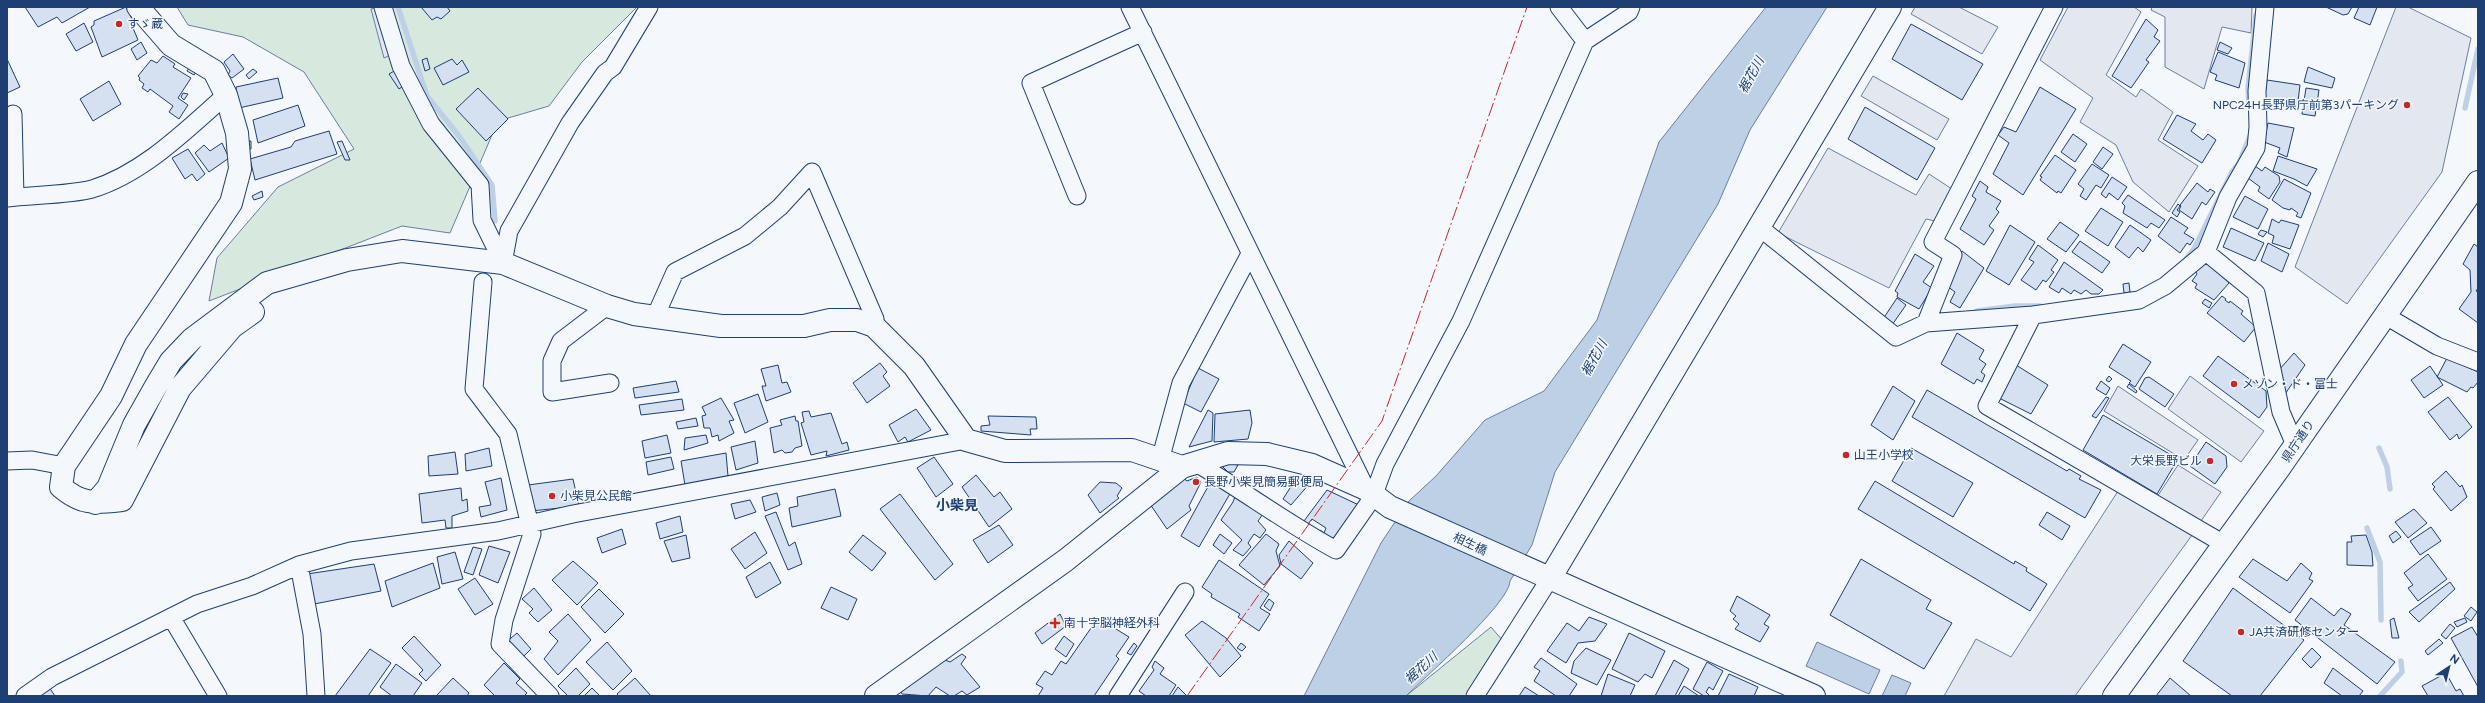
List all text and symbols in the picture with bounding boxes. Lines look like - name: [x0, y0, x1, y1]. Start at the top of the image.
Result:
- place label: すゞ蔵: [127, 17, 163, 31]
- marker: すゞ蔵: [114, 19, 124, 29]
- water label: 裾花川: [1735, 53, 1768, 96]
- place label: NPC24H長野県庁前第3パーキング: [2213, 98, 2399, 112]
- marker: NPC24H長野県庁前第3パーキング: [2402, 100, 2412, 110]
- water label: 裾花川: [1578, 336, 1611, 379]
- place label: メゾン・ド・富士: [2242, 377, 2338, 391]
- marker: メゾン・ド・富士: [2229, 379, 2239, 389]
- street label: 県庁通り: [2279, 417, 2317, 465]
- place label: 山王小学校: [1854, 448, 1914, 462]
- marker: 山王小学校: [1841, 450, 1851, 460]
- place label: 大栄長野ビル: [2130, 454, 2202, 468]
- marker: 大栄長野ビル: [2205, 456, 2215, 466]
- place label: 長野小柴見簡易郵便局: [1204, 475, 1324, 489]
- marker: 長野小柴見簡易郵便局: [1191, 477, 1201, 487]
- place label: 小柴見公民館: [560, 489, 632, 503]
- marker: 小柴見公民館: [547, 491, 557, 501]
- district label: 小柴見: [936, 497, 978, 514]
- street label: 相生橋: [1451, 530, 1489, 558]
- place label: 南十字脳神経外科: [1064, 616, 1160, 630]
- marker: 南十字脳神経外科: [1049, 617, 1061, 629]
- place label: JA共済研修センター: [2249, 625, 2359, 639]
- marker: JA共済研修センター: [2236, 627, 2246, 637]
- north arrow: [2429, 647, 2469, 687]
- water label: 裾花川: [1401, 648, 1442, 687]
- text: N: [2447, 651, 2462, 667]

